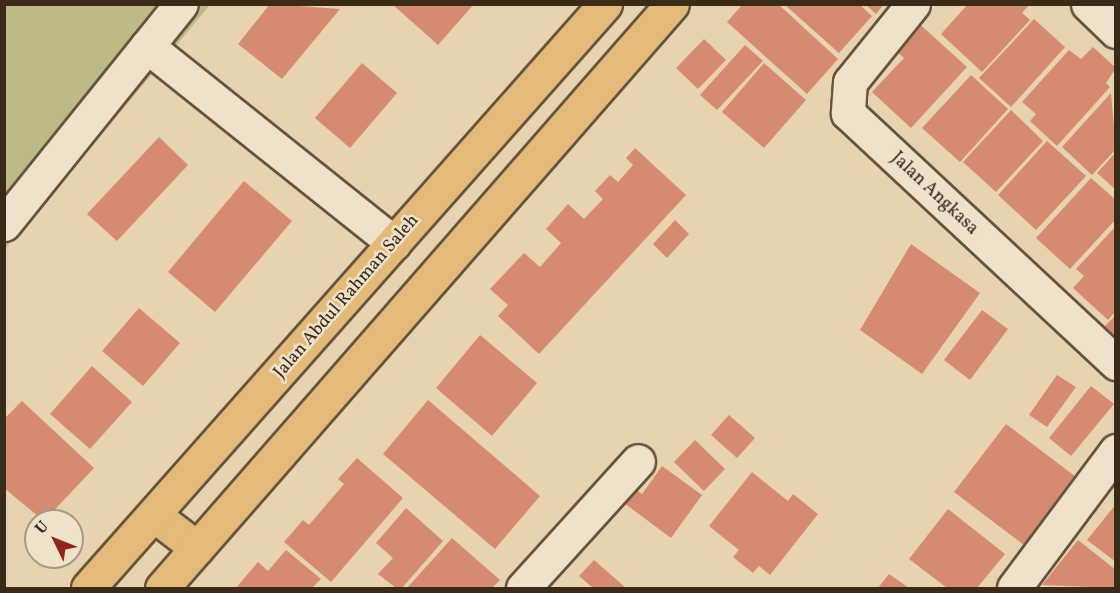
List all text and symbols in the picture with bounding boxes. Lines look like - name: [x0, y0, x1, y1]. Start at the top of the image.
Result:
- street label: Jalan Angkasa: [886, 148, 982, 240]
- street label: Jalan Abdul Rahman Saleh: [270, 211, 424, 383]
- north arrow: [24, 509, 84, 569]
- text: U: [31, 517, 54, 540]

